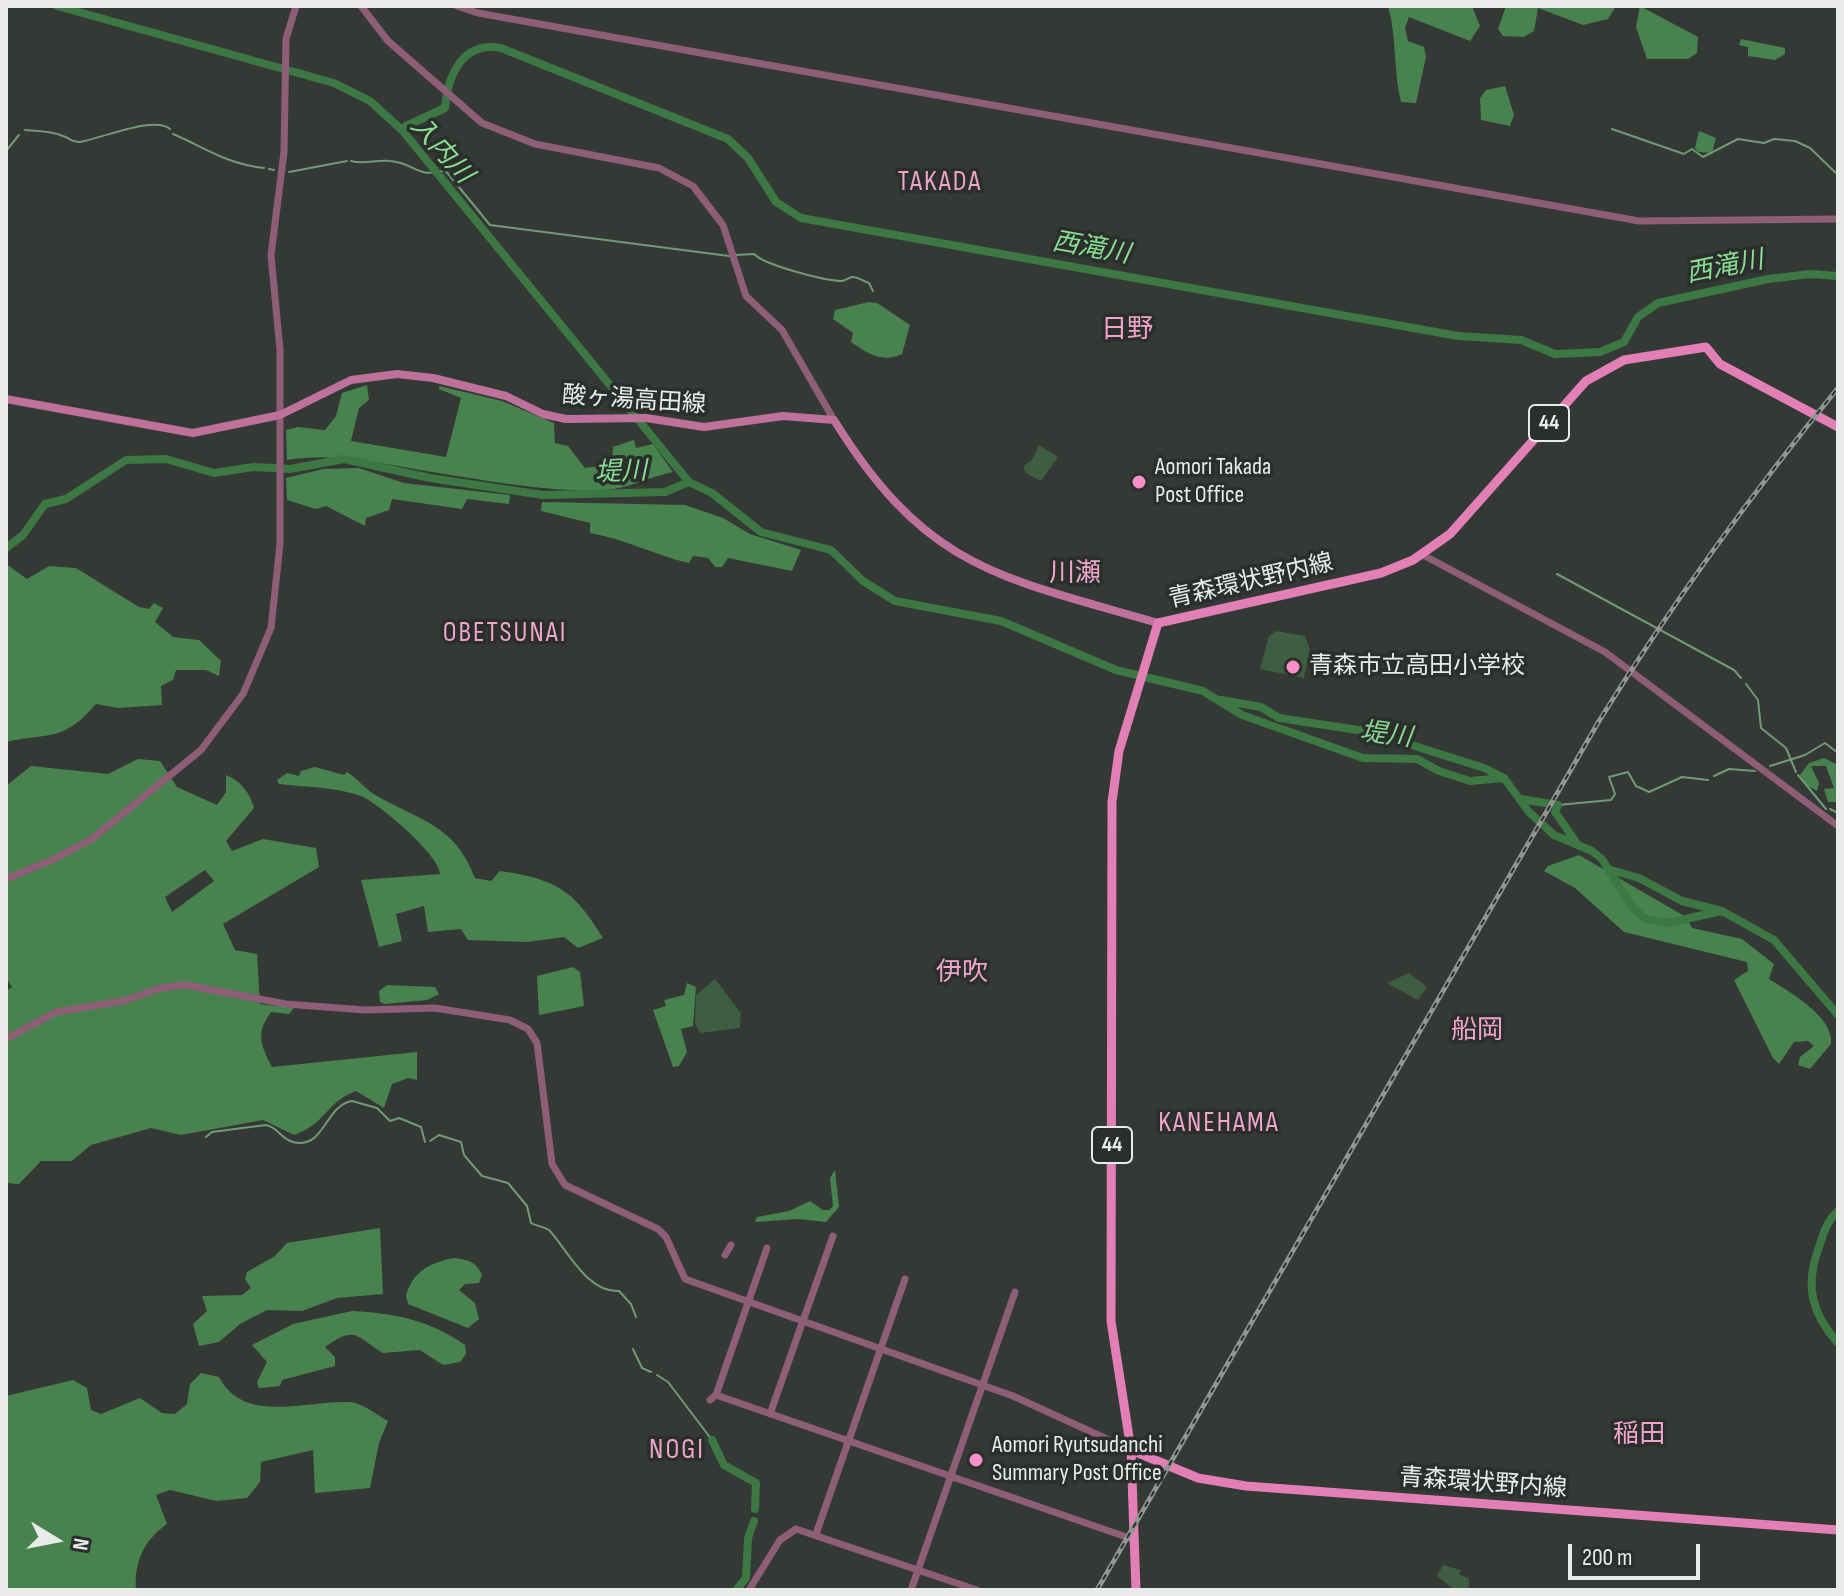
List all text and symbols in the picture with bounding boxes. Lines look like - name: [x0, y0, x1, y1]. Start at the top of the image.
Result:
- water label: 入内川: [403, 112, 479, 190]
- district label: TAKADA: [898, 166, 982, 200]
- water label: 西滝川: [1050, 227, 1132, 271]
- water label: 西滝川: [1684, 245, 1766, 291]
- district label: 日野: [1101, 314, 1153, 346]
- street label: 酸ヶ湯高田線: [561, 382, 707, 420]
- road number: 44: [1529, 405, 1569, 441]
- place label: Aomori Takada Post Office: [1155, 454, 1271, 510]
- water label: 堤川: [594, 457, 648, 489]
- marker: Aomori Takada Post Office: [1130, 473, 1148, 491]
- street label: 青森環状野内線: [1166, 549, 1336, 615]
- district label: 川瀬: [1049, 558, 1101, 590]
- district label: OBETSUNAI: [443, 617, 567, 651]
- place label: 青森市立高田小学校: [1309, 653, 1525, 681]
- marker: 青森市立高田小学校: [1284, 658, 1302, 676]
- water label: 堤川: [1358, 717, 1414, 755]
- district label: 伊吹: [936, 957, 988, 989]
- district label: 船岡: [1451, 1015, 1503, 1047]
- district label: KANEHAMA: [1158, 1107, 1280, 1141]
- road number: 44: [1092, 1127, 1132, 1163]
- district label: 稲田: [1613, 1419, 1665, 1451]
- place label: Aomori Ryutsudanchi Summary Post Office: [992, 1432, 1163, 1488]
- district label: NOGI: [649, 1434, 705, 1468]
- marker: Aomori Ryutsudanchi Summary Post Office: [967, 1451, 985, 1469]
- street label: 青森環状野内線: [1398, 1464, 1568, 1504]
- north arrow: [16, 1500, 96, 1580]
- scale bar: [1572, 1528, 1704, 1578]
- text: N: [66, 1536, 94, 1552]
- text: 200 m: [1582, 1543, 1633, 1572]

